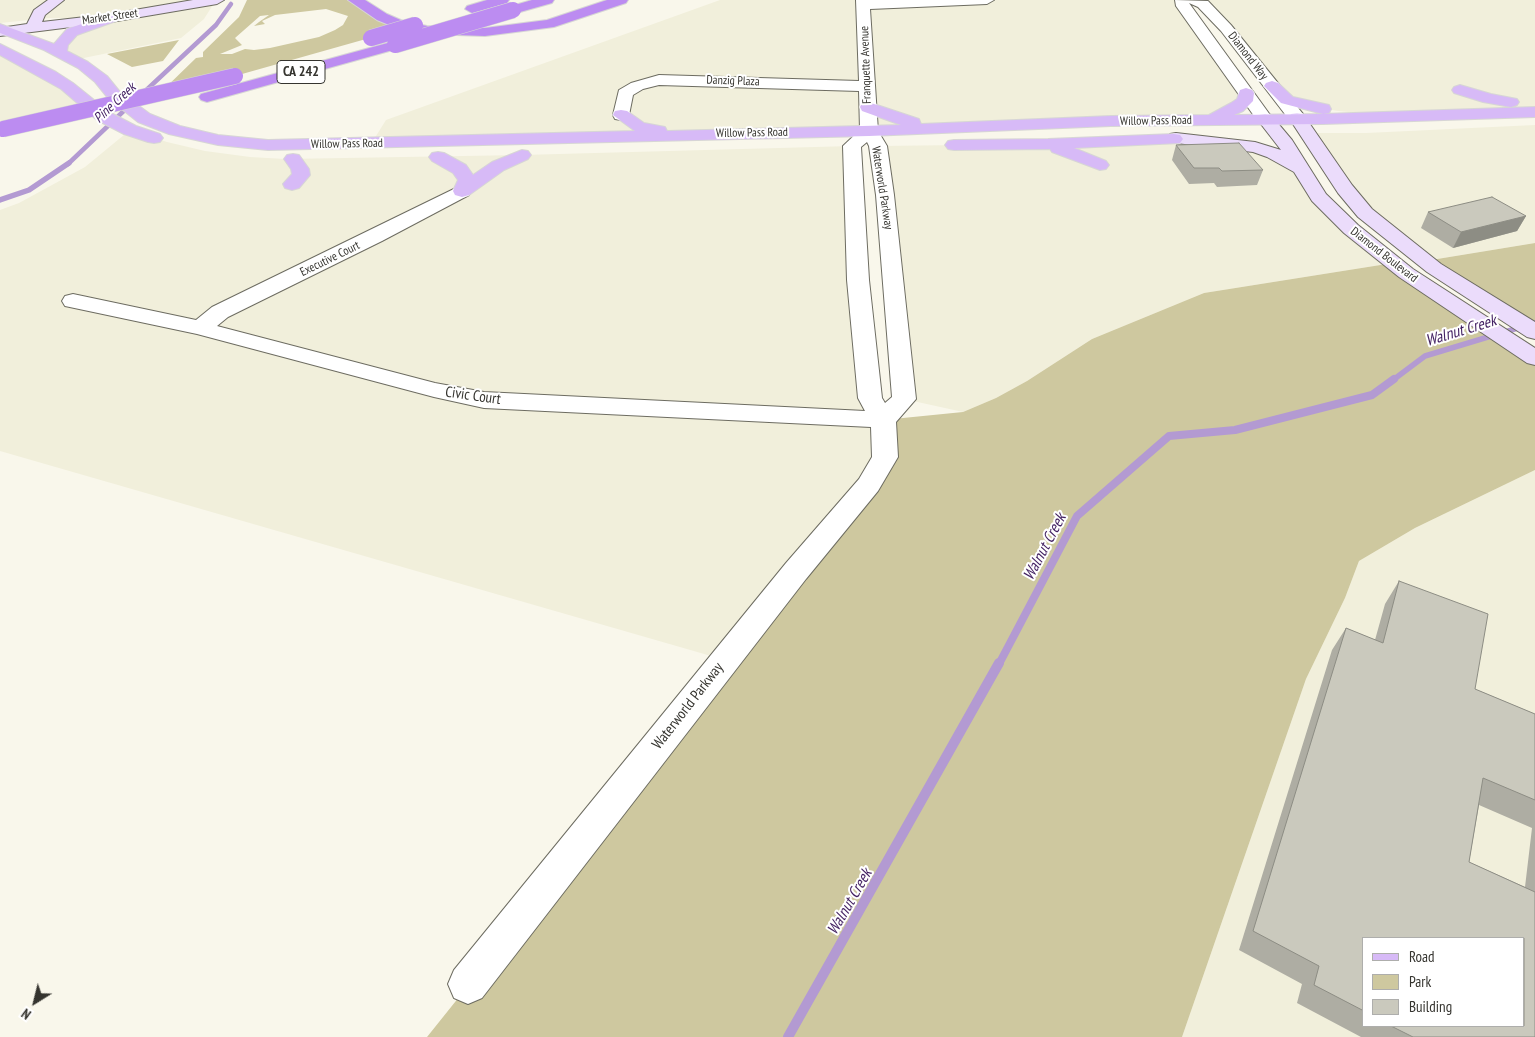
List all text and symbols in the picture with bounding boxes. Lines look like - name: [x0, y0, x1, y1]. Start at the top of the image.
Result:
- street label: Market Street: [81, 6, 139, 28]
- street label: Franquette Avenue: [857, 26, 875, 104]
- street label: Diamond Way: [1225, 29, 1271, 83]
- road number: CA 242: [277, 61, 325, 84]
- street label: Danzig Plaza: [706, 73, 760, 89]
- water label: Pine Creek: [91, 79, 139, 127]
- street label: Willow Pass Road: [1120, 113, 1192, 129]
- street label: Willow Pass Road: [716, 125, 788, 141]
- street label: Willow Pass Road: [311, 136, 383, 152]
- street label: Waterworld Parkway: [868, 145, 896, 231]
- street label: Diamond Boulevard: [1348, 224, 1420, 286]
- street label: Executive Court: [298, 238, 362, 280]
- water label: Walnut Creek: [1423, 311, 1499, 351]
- street label: Civic Court: [444, 383, 502, 409]
- water label: Walnut Creek: [1019, 510, 1071, 584]
- street label: Waterworld Parkway: [649, 659, 727, 753]
- water label: Walnut Creek: [823, 866, 877, 938]
- legend: [1362, 937, 1525, 1027]
- text: Road: [1409, 947, 1435, 966]
- text: Park: [1409, 972, 1431, 991]
- north arrow: [10, 977, 60, 1027]
- text: Building: [1409, 997, 1452, 1016]
- text: N: [18, 1005, 35, 1024]

